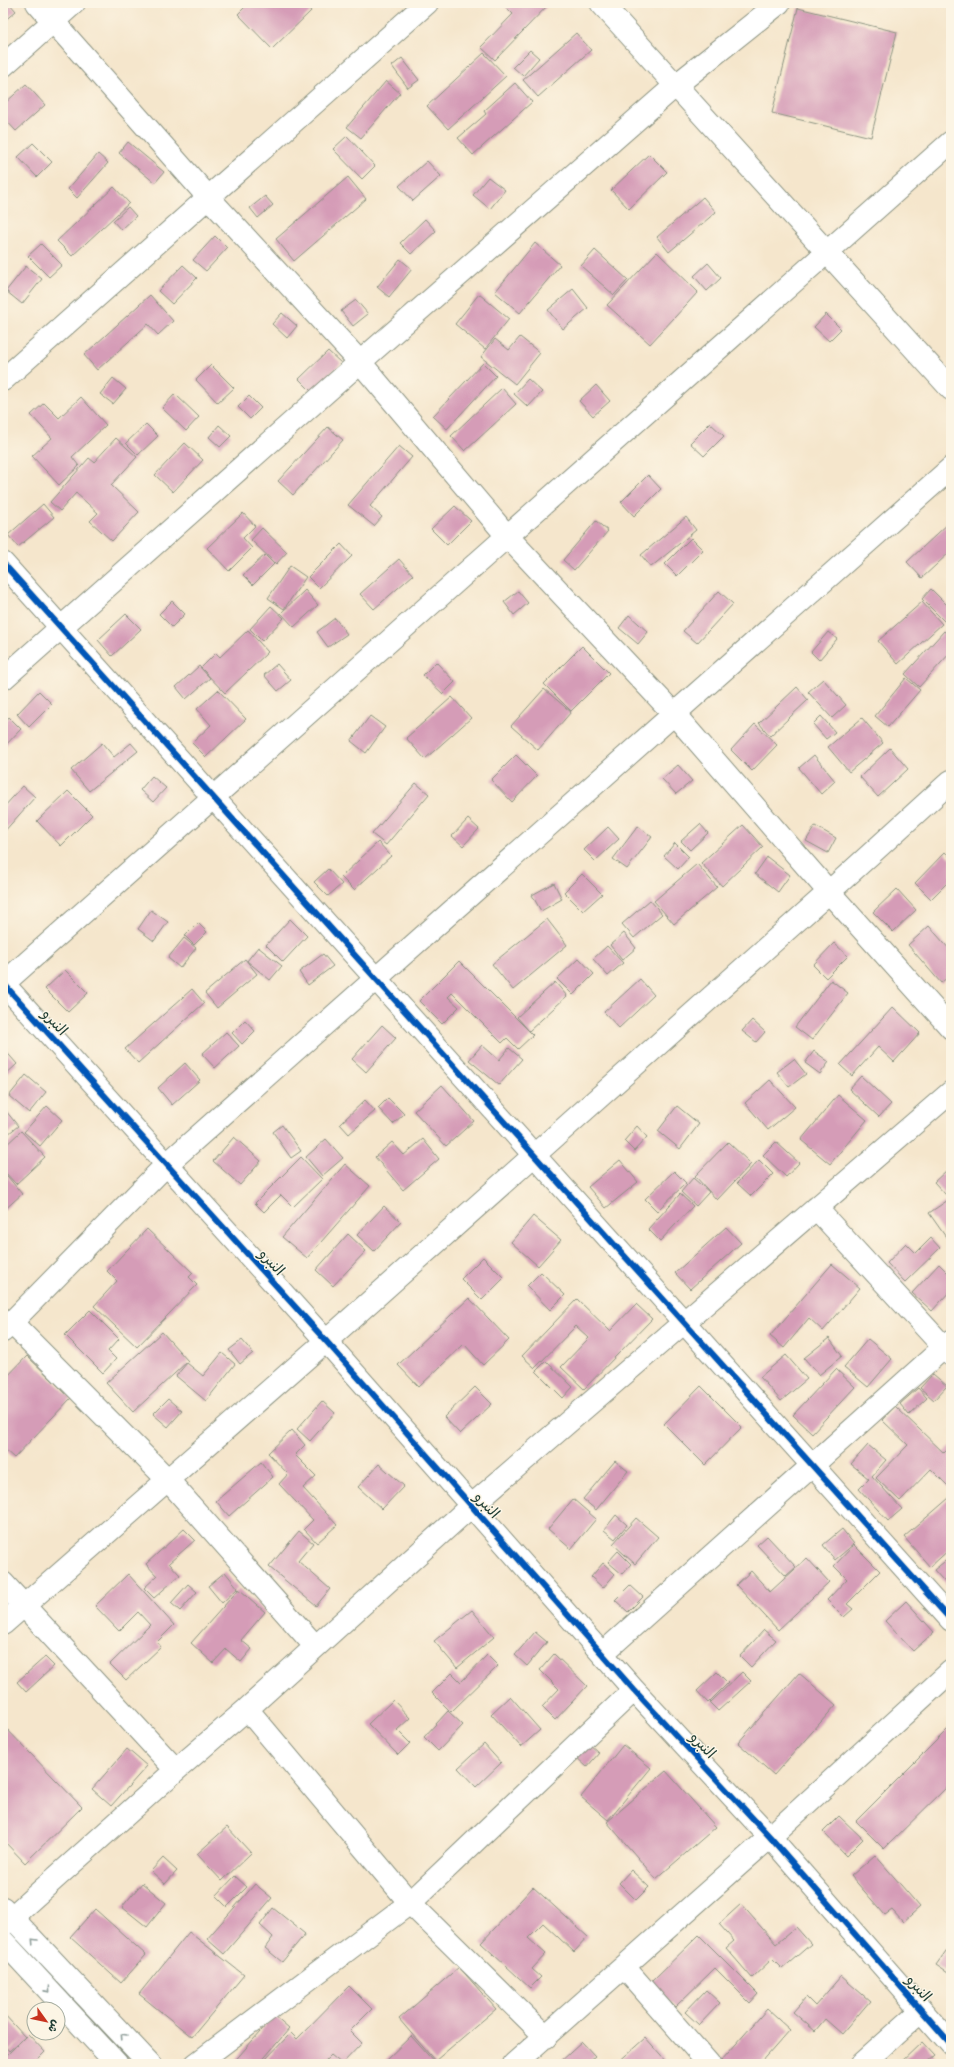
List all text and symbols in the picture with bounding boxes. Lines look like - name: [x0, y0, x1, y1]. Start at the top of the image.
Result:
- street label: النبرو: [36, 1005, 70, 1040]
- street label: النبرو: [253, 1245, 287, 1280]
- street label: النبرو: [468, 1488, 502, 1523]
- street label: النبرو: [684, 1729, 718, 1763]
- one-way arrow: [32, 1938, 39, 1945]
- street label: النبرو: [900, 1971, 934, 2007]
- one-way arrow: [43, 1985, 51, 1993]
- north arrow: [26, 2001, 66, 2041]
- text: ش: [44, 2017, 61, 2034]
- one-way arrow: [121, 2033, 128, 2040]

